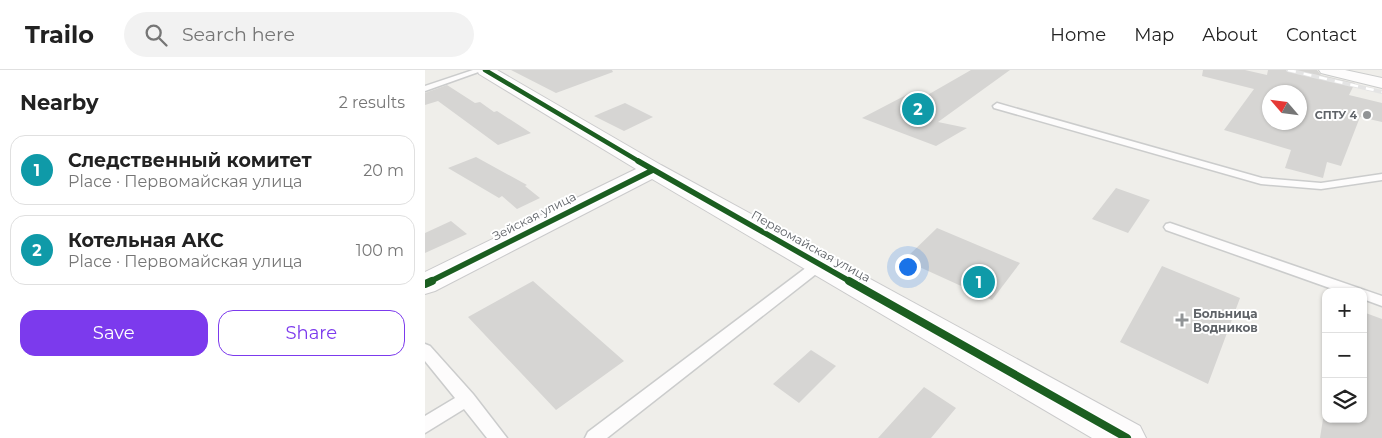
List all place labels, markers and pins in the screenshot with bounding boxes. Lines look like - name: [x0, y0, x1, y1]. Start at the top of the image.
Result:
- pin: 2: [902, 90, 934, 128]
- place label: СПТУ 4: [1315, 108, 1357, 122]
- marker: СПТУ 4: [1361, 109, 1373, 121]
- pin: 1: [963, 263, 995, 301]
- place label: Больница Водников: [1193, 306, 1258, 335]
- marker: Больница Водников: [1175, 313, 1189, 327]

